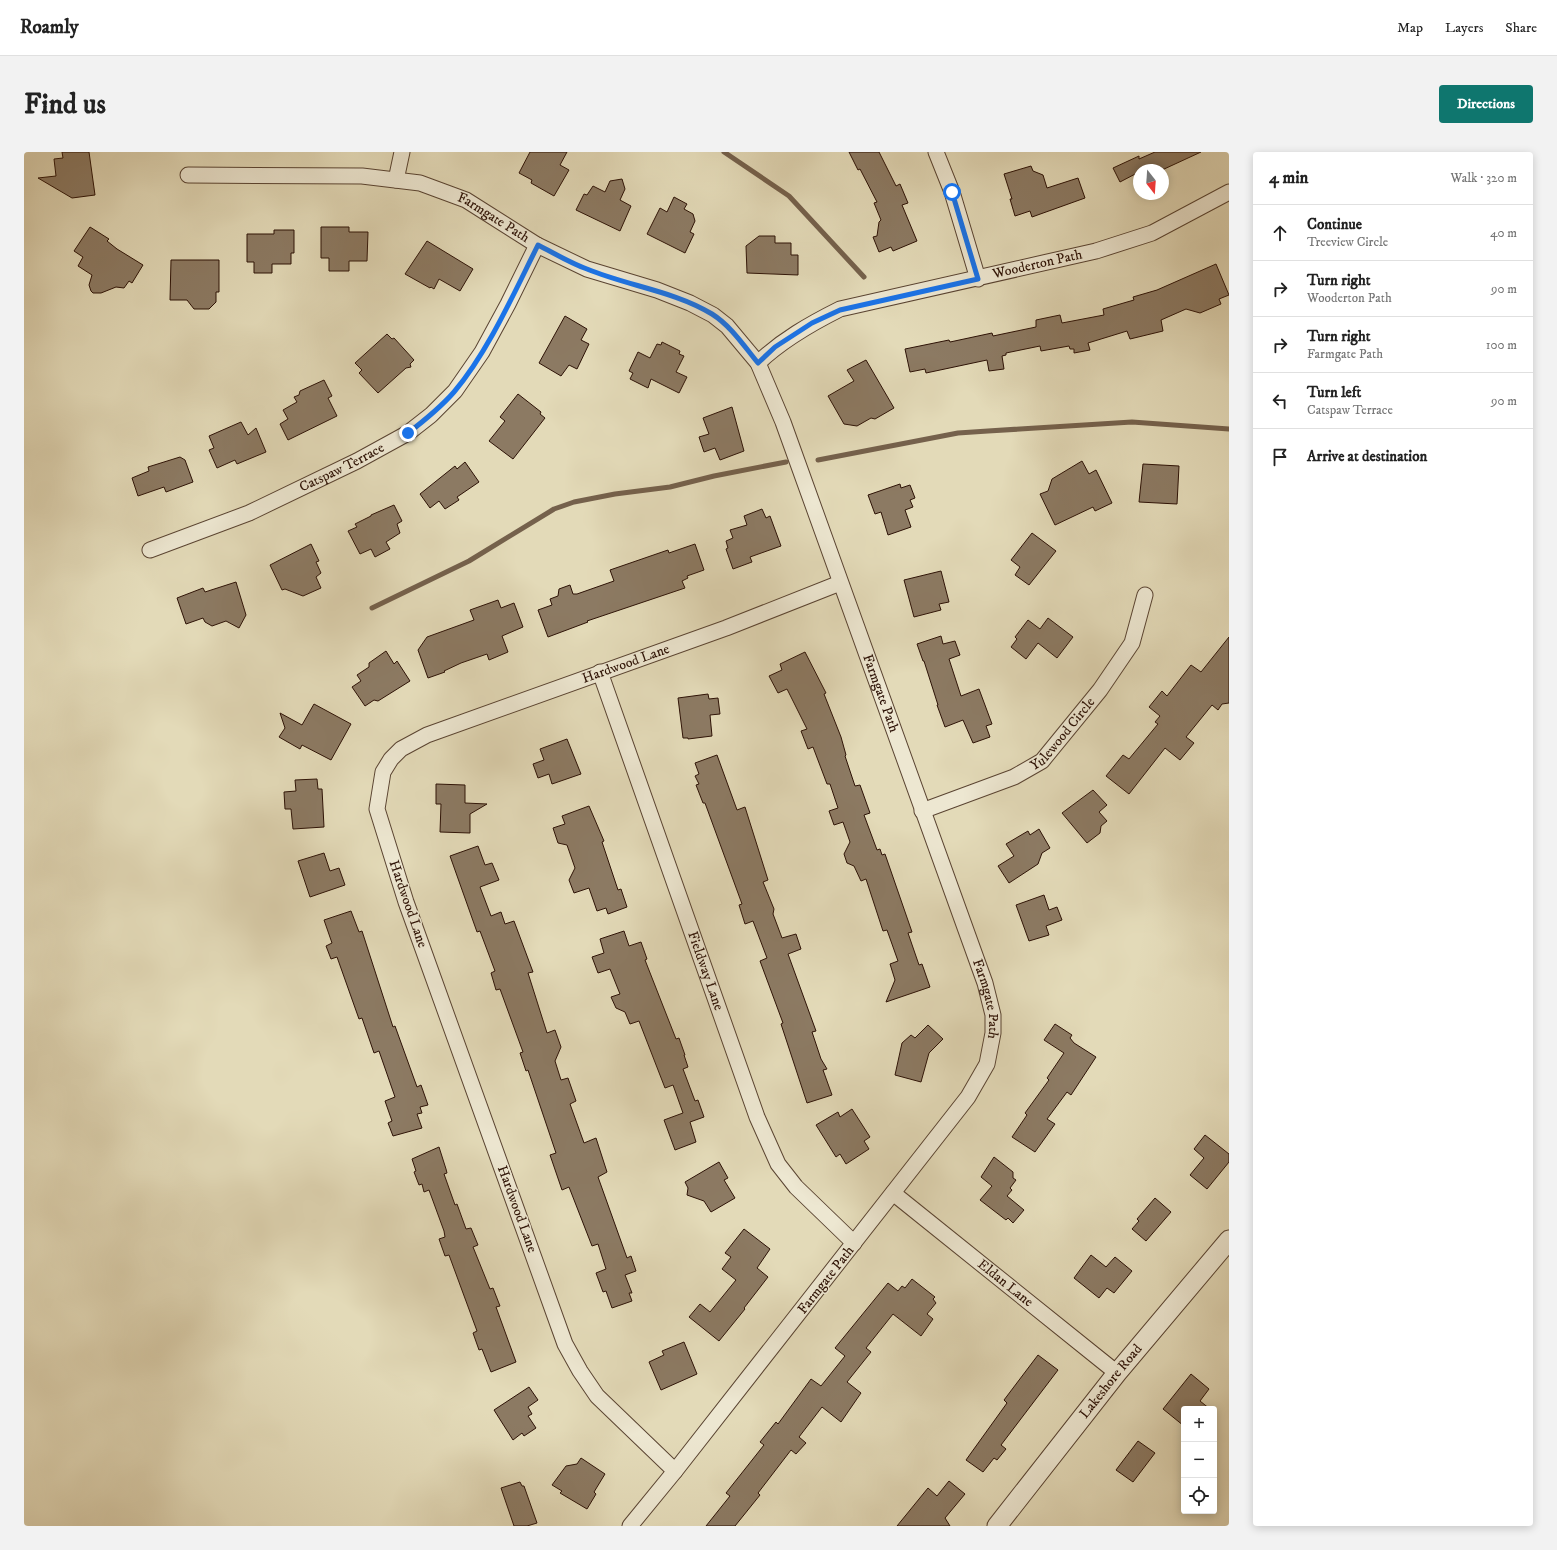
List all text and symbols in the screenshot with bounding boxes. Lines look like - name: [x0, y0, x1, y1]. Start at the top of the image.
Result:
- text: Roamly: [20, 16, 79, 39]
- text: Map: [1397, 19, 1423, 37]
- text: Layers: [1445, 19, 1483, 37]
- text: Share: [1505, 19, 1537, 37]
- button: Directions: [1439, 85, 1533, 123]
- text: Find us: [24, 87, 106, 122]
- north arrow: [1133, 164, 1169, 200]
- text: 4 min: [1269, 167, 1308, 189]
- text: Walk · 320 m: [1451, 170, 1517, 186]
- route start: [943, 183, 961, 201]
- street label: Farmgate Path: [455, 189, 533, 247]
- text: Continue: [1307, 215, 1362, 234]
- icon: ahead: [1269, 222, 1291, 244]
- text: 40 m: [1490, 225, 1517, 241]
- text: Treeview Circle: [1307, 234, 1388, 250]
- street label: Wooderton Path: [990, 245, 1085, 283]
- text: Turn right: [1307, 271, 1370, 290]
- icon: right: [1269, 278, 1291, 300]
- text: 90 m: [1491, 281, 1517, 297]
- text: Wooderton Path: [1307, 290, 1392, 306]
- text: Turn right: [1307, 327, 1370, 346]
- icon: right: [1269, 334, 1291, 356]
- text: 100 m: [1486, 337, 1517, 353]
- text: Farmgate Path: [1307, 346, 1383, 362]
- text: Turn left: [1307, 383, 1361, 402]
- icon: left: [1269, 390, 1291, 412]
- text: 90 m: [1491, 393, 1517, 409]
- text: Catspaw Terrace: [1307, 402, 1393, 418]
- route end: [399, 424, 417, 442]
- street label: Catspaw Terrace: [296, 439, 388, 496]
- icon: arrive: [1269, 446, 1291, 468]
- text: Arrive at destination: [1307, 447, 1427, 466]
- street label: Hardwood Lane: [580, 640, 672, 688]
- street label: Farmgate Path: [858, 652, 903, 735]
- street label: Yulewood Circle: [1027, 694, 1099, 775]
- street label: Hardwood Lane: [385, 858, 431, 950]
- street label: Fieldway Lane: [683, 929, 728, 1013]
- street label: Farmgate Path: [968, 957, 1002, 1041]
- street label: Hardwood Lane: [493, 1163, 541, 1255]
- street label: Farmgate Path: [794, 1242, 859, 1318]
- street label: Eldan Lane: [974, 1255, 1037, 1311]
- street label: Lakeshore Road: [1076, 1341, 1146, 1422]
- map controls: [1181, 1406, 1217, 1514]
- button: +: [1181, 1406, 1217, 1442]
- button: −: [1181, 1442, 1217, 1478]
- button: locate: [1181, 1478, 1217, 1514]

